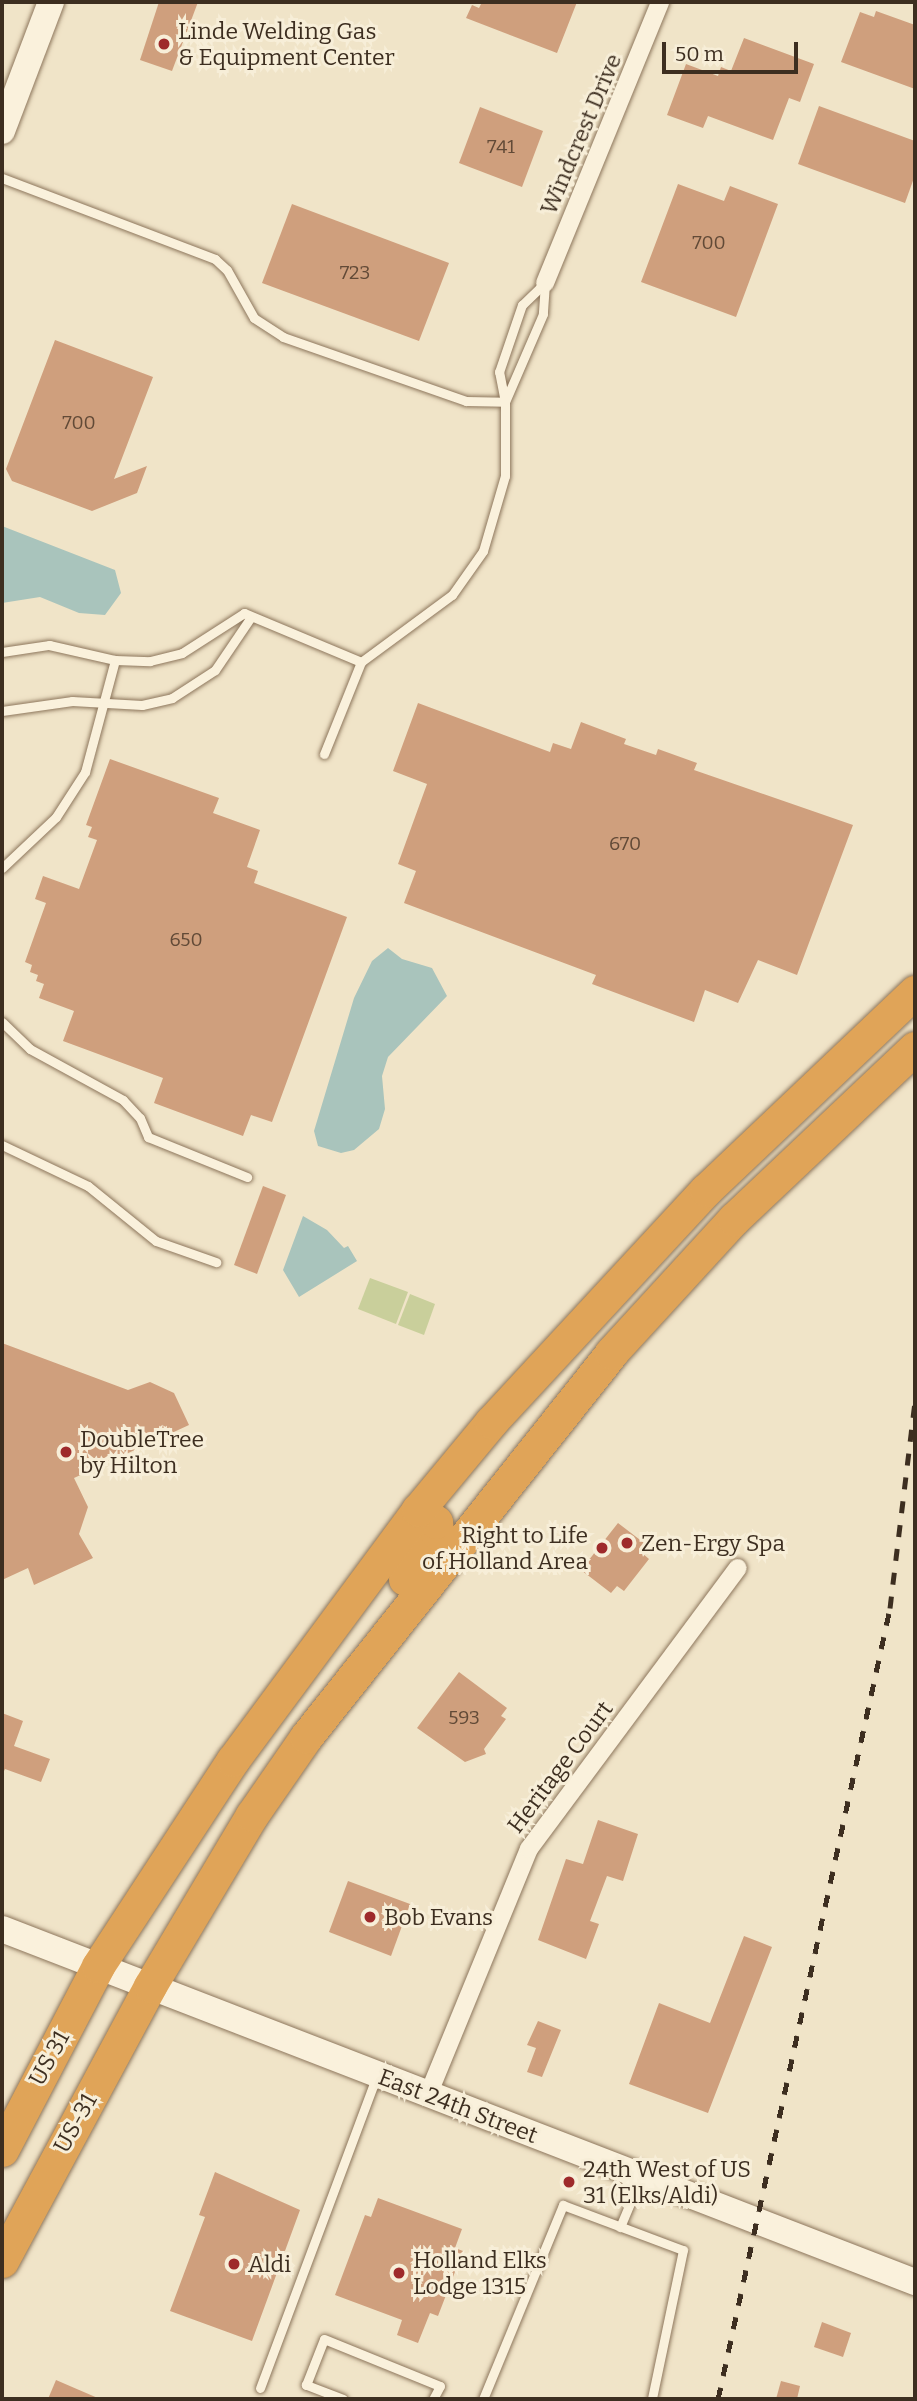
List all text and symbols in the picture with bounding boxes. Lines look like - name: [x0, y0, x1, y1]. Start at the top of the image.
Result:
- place label: Linde Welding Gas & Equipment Center: [178, 17, 395, 71]
- scale bar: [665, 28, 802, 72]
- marker: Linde Welding Gas & Equipment Center: [156, 36, 172, 52]
- text: 50 m: [675, 41, 724, 67]
- street label: Windcrest Drive: [535, 50, 627, 218]
- house number: 741: [487, 136, 515, 158]
- house number: 700: [692, 232, 726, 254]
- house number: 723: [340, 262, 370, 284]
- house number: 700: [62, 412, 96, 434]
- house number: 670: [609, 833, 641, 855]
- house number: 650: [169, 929, 203, 951]
- place label: DoubleTree by Hilton: [80, 1425, 204, 1479]
- marker: DoubleTree by Hilton: [58, 1444, 74, 1460]
- place label: Right to Life of Holland Area: [422, 1521, 588, 1575]
- place label: Zen-Ergy Spa: [641, 1529, 785, 1557]
- marker: Zen-Ergy Spa: [619, 1535, 635, 1551]
- marker: Right to Life of Holland Area: [594, 1540, 610, 1556]
- street label: Heritage Court: [501, 1696, 619, 1838]
- house number: 593: [448, 1707, 480, 1729]
- place label: Bob Evans: [384, 1903, 493, 1931]
- marker: Bob Evans: [362, 1909, 378, 1925]
- street label: US 31: [23, 2026, 75, 2090]
- street label: East 24th Street: [375, 2063, 541, 2149]
- street label: US-31: [48, 2089, 102, 2157]
- place label: 24th West of US 31 (Elks/Aldi): [583, 2155, 751, 2209]
- marker: 24th West of US 31 (Elks/Aldi): [561, 2174, 577, 2190]
- place label: Holland Elks Lodge 1315: [413, 2246, 547, 2300]
- place label: Aldi: [248, 2250, 291, 2278]
- marker: Aldi: [226, 2256, 242, 2272]
- marker: Holland Elks Lodge 1315: [391, 2265, 407, 2281]

